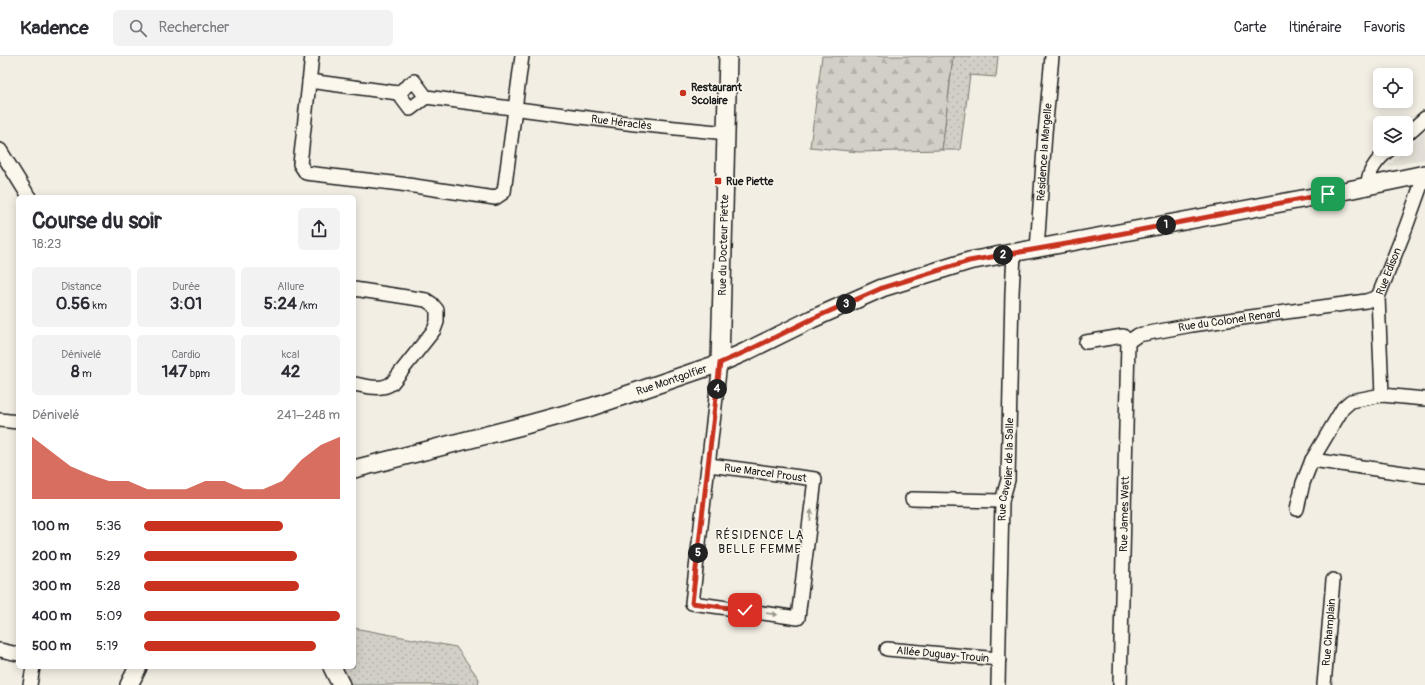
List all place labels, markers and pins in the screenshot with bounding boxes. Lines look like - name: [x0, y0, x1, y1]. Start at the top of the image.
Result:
- place label: Restaurant Scolaire: [691, 81, 742, 107]
- marker: Restaurant Scolaire: [678, 88, 688, 98]
- place label: Rue Piette: [726, 175, 774, 188]
- marker: Rue Piette: [713, 176, 723, 186]
- pin: [1311, 177, 1345, 211]
- pin: 1: [1156, 215, 1176, 235]
- pin: 2: [993, 245, 1013, 265]
- pin: 3: [836, 294, 856, 314]
- pin: 4: [707, 379, 727, 399]
- pin: 5: [688, 543, 708, 563]
- pin: [728, 593, 762, 627]

